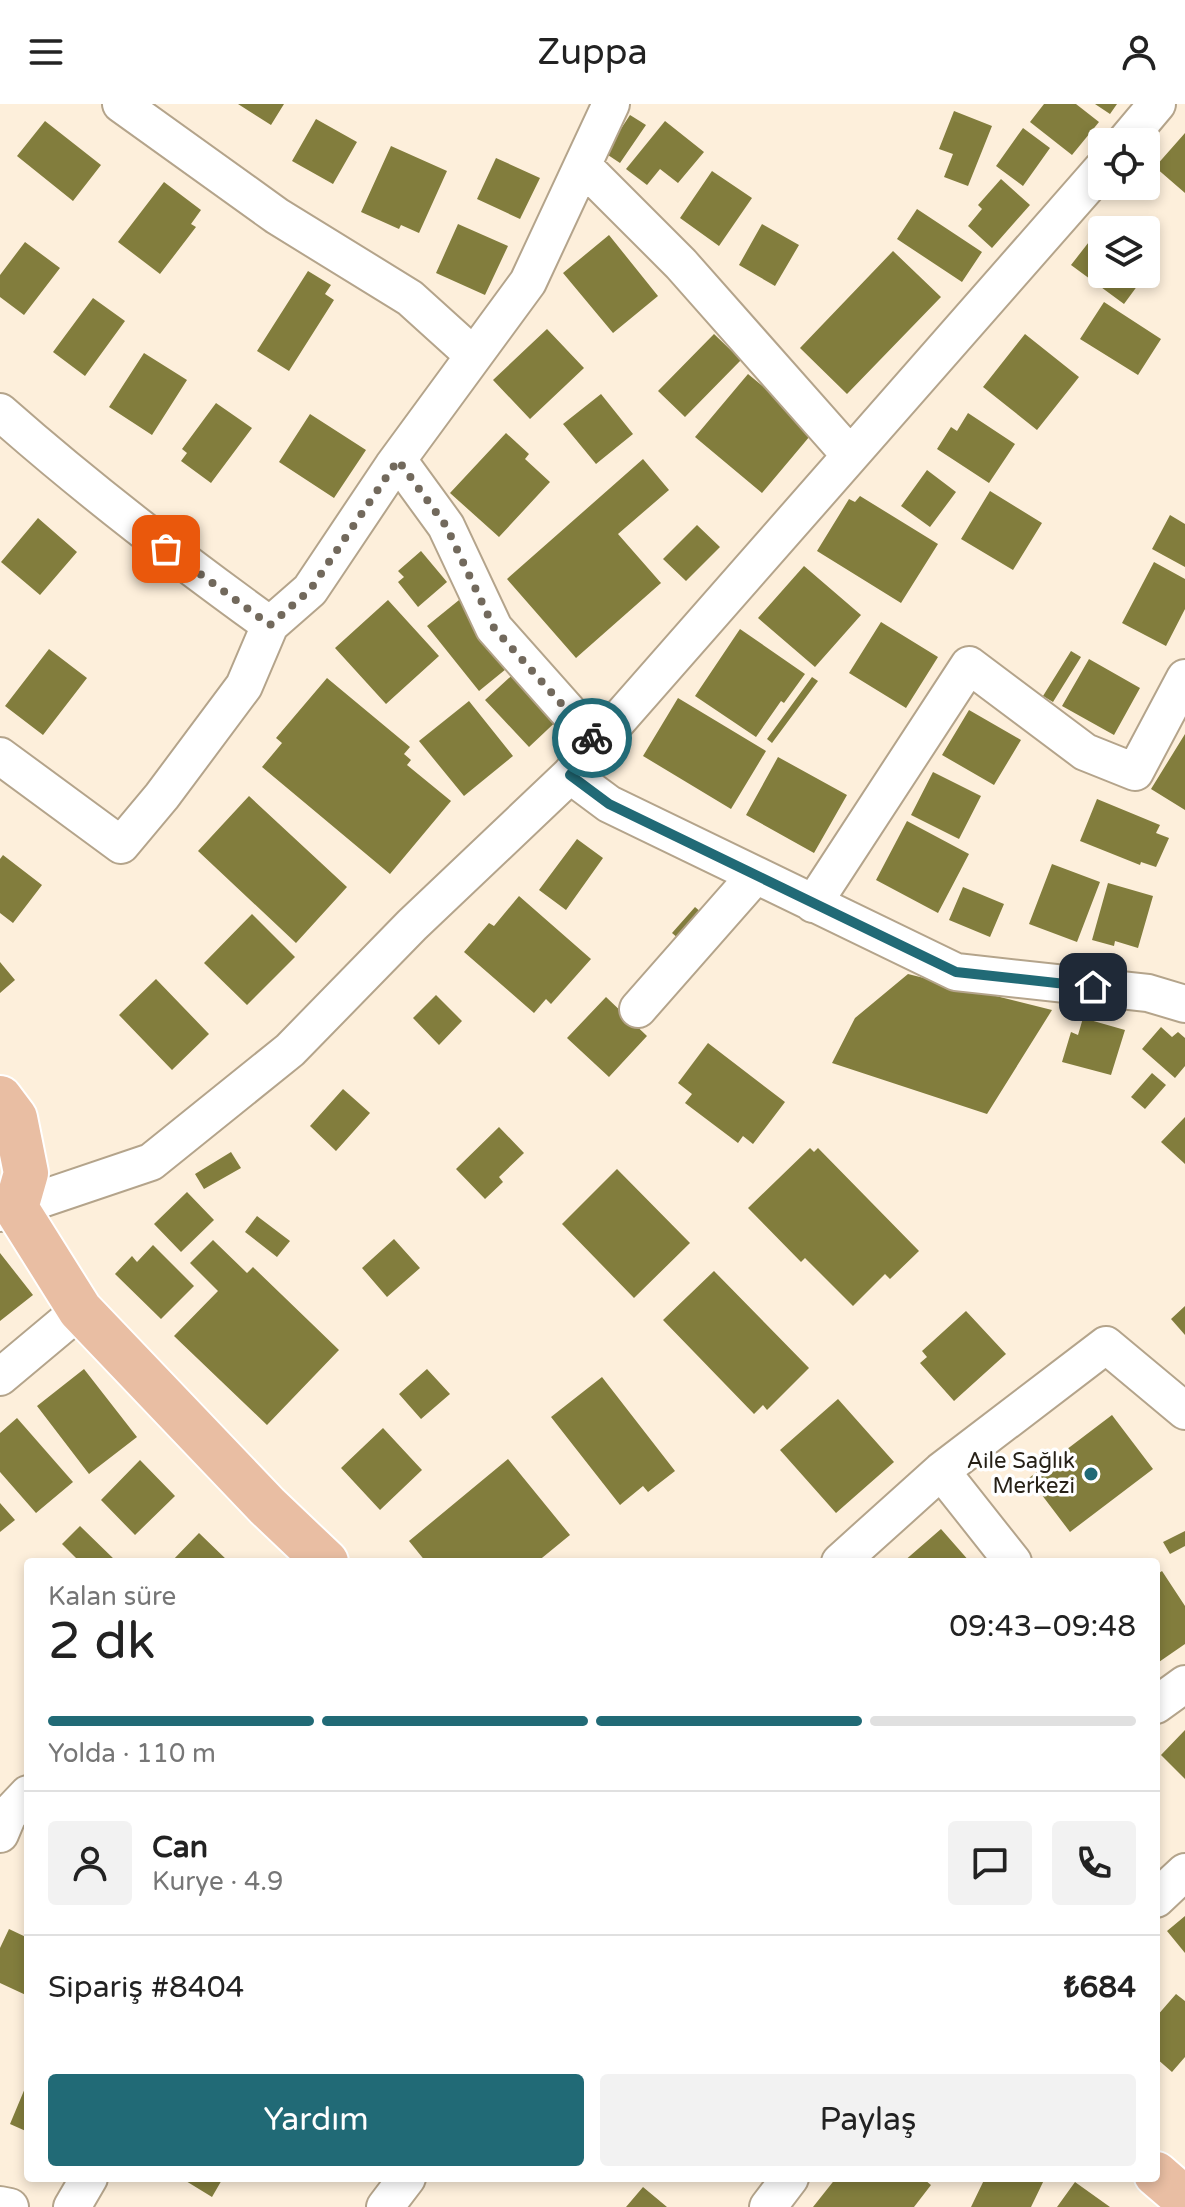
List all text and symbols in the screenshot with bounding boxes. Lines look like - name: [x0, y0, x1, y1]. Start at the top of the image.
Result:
- icon: menu: [24, 30, 68, 74]
- icon: person: [1117, 30, 1161, 74]
- text: Zuppa: [537, 31, 648, 74]
- map controls: [1088, 128, 1160, 288]
- button: locate: [1088, 128, 1160, 200]
- button: layers: [1088, 216, 1160, 288]
- pin: [132, 515, 200, 583]
- icon: bag: [144, 527, 188, 571]
- courier: [552, 698, 632, 778]
- icon: bike: [570, 716, 614, 760]
- pin: [1059, 953, 1127, 1021]
- icon: home: [1071, 965, 1115, 1009]
- place label: Aile Sağlık Merkezi: [967, 1448, 1075, 1499]
- marker: Aile Sağlık Merkezi: [1082, 1465, 1100, 1483]
- text: Kalan süre: [48, 1581, 176, 1612]
- text: 09:43–09:48: [949, 1608, 1136, 1645]
- text: 2 dk: [48, 1610, 155, 1673]
- text: Yolda · 110 m: [48, 1738, 216, 1769]
- button: person: [48, 1821, 132, 1905]
- button: chat: [948, 1821, 1032, 1905]
- button: phone: [1052, 1821, 1136, 1905]
- text: Can: [152, 1829, 208, 1866]
- text: Kurye · 4.9: [152, 1866, 283, 1897]
- text: Sipariş #8404: [48, 1969, 244, 2006]
- text: ₺684: [1064, 1969, 1136, 2006]
- button: Yardım: [48, 2074, 584, 2166]
- button: Paylaş: [600, 2074, 1136, 2166]

